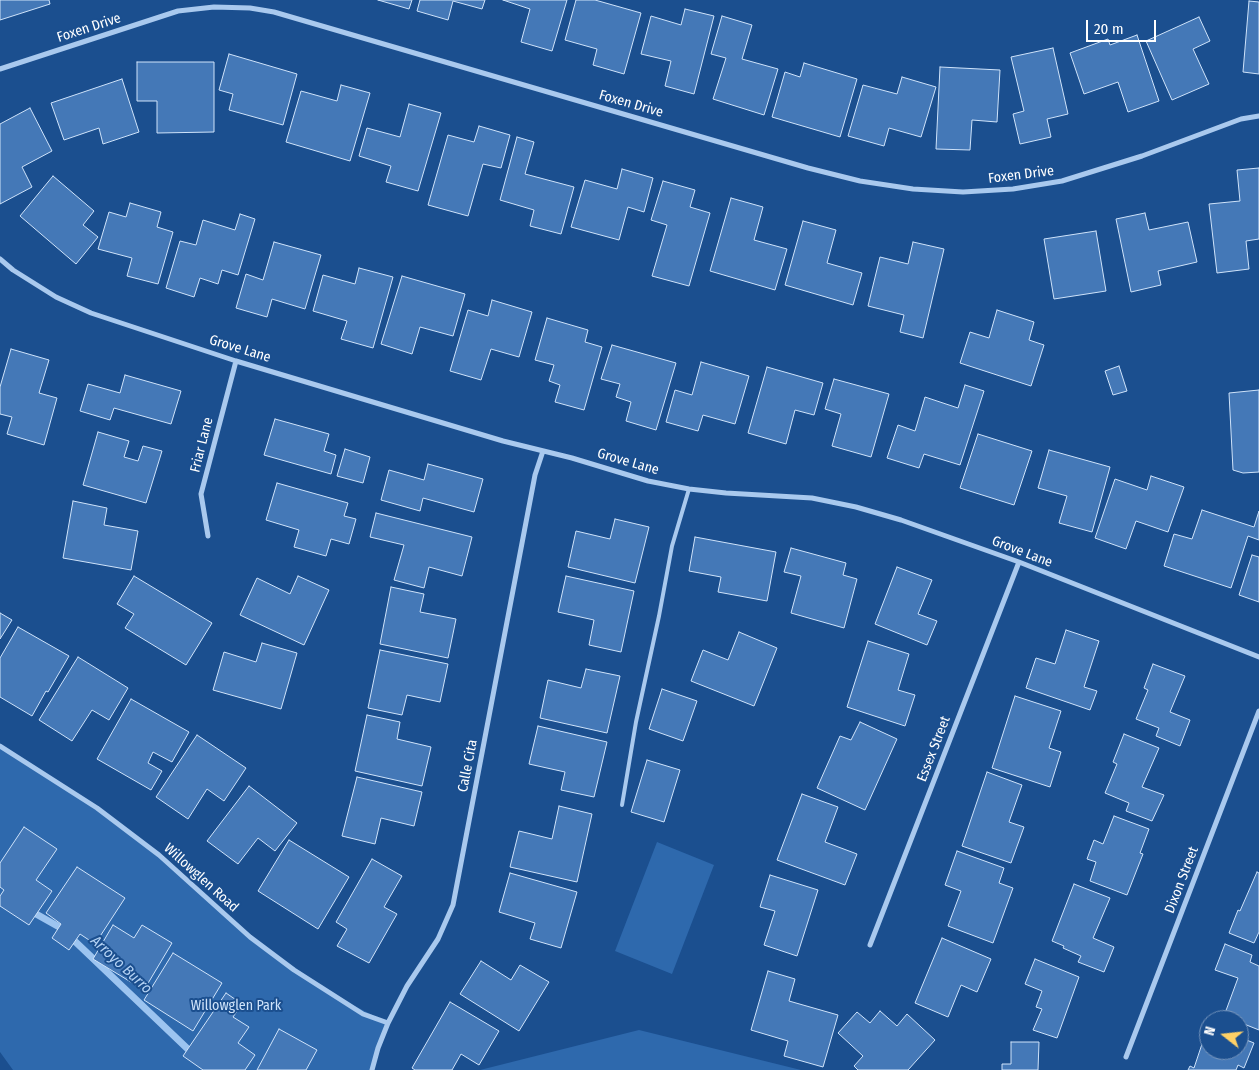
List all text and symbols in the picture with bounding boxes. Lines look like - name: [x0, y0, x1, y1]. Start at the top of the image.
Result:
- street label: Foxen Drive: [55, 10, 123, 46]
- scale bar: [1089, 10, 1159, 42]
- text: 20 m: [1094, 20, 1124, 38]
- street label: Foxen Drive: [597, 87, 665, 121]
- street label: Foxen Drive: [987, 163, 1055, 187]
- street label: Grove Lane: [207, 332, 273, 366]
- street label: Friar Lane: [187, 416, 217, 474]
- street label: Grove Lane: [595, 445, 661, 479]
- street label: Grove Lane: [989, 533, 1055, 571]
- street label: Essex Street: [914, 714, 954, 784]
- street label: Calle Cita: [455, 738, 481, 794]
- street label: Willowglen Road: [160, 840, 242, 916]
- street label: Dixon Street: [1162, 844, 1202, 916]
- water label: Arroyo Burro: [87, 932, 155, 998]
- park label: Willowglen Park: [191, 998, 281, 1014]
- north arrow: [1199, 1010, 1249, 1060]
- text: N: [1201, 1025, 1219, 1037]

